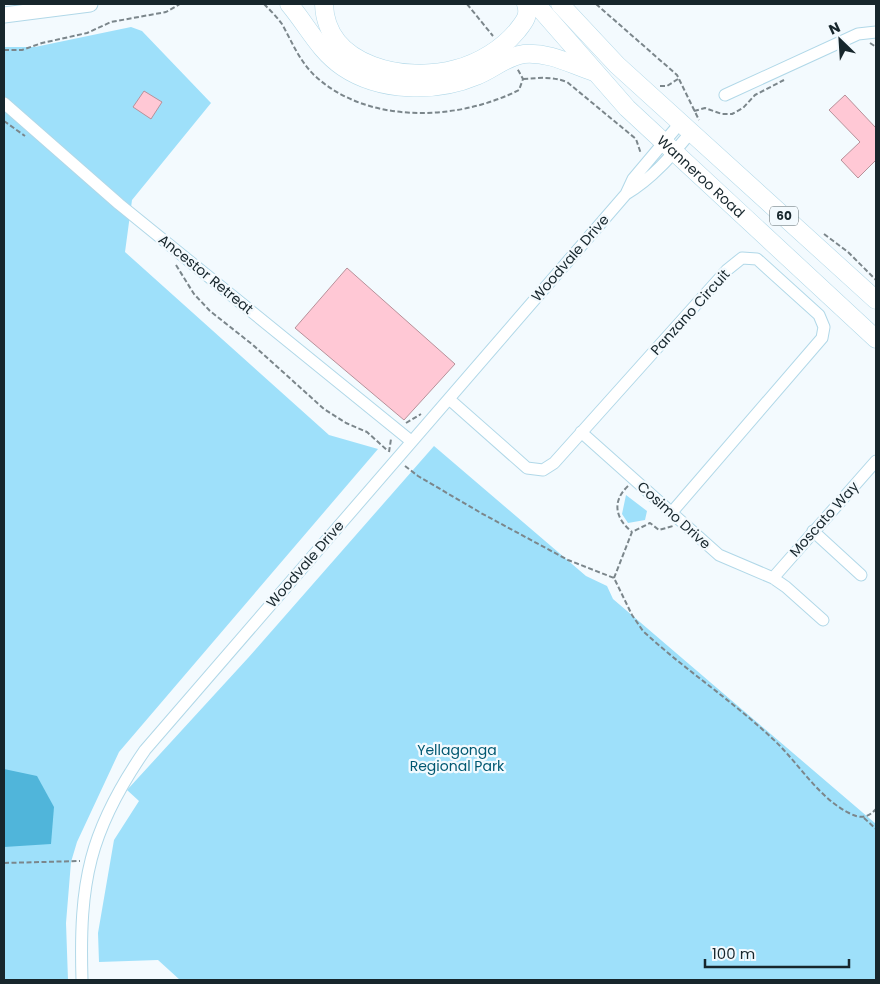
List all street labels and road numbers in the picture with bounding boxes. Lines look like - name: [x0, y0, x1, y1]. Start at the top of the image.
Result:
- street label: Wanneroo Road: [653, 131, 749, 222]
- road number: 60: [770, 207, 798, 226]
- street label: Woodvale Drive: [527, 210, 614, 306]
- street label: Ancestor Retreat: [154, 230, 258, 318]
- street label: Panzano Circuit: [646, 265, 734, 359]
- street label: Cosimo Drive: [633, 477, 715, 554]
- street label: Moscato Way: [785, 477, 863, 561]
- street label: Woodvale Drive: [262, 516, 349, 612]

